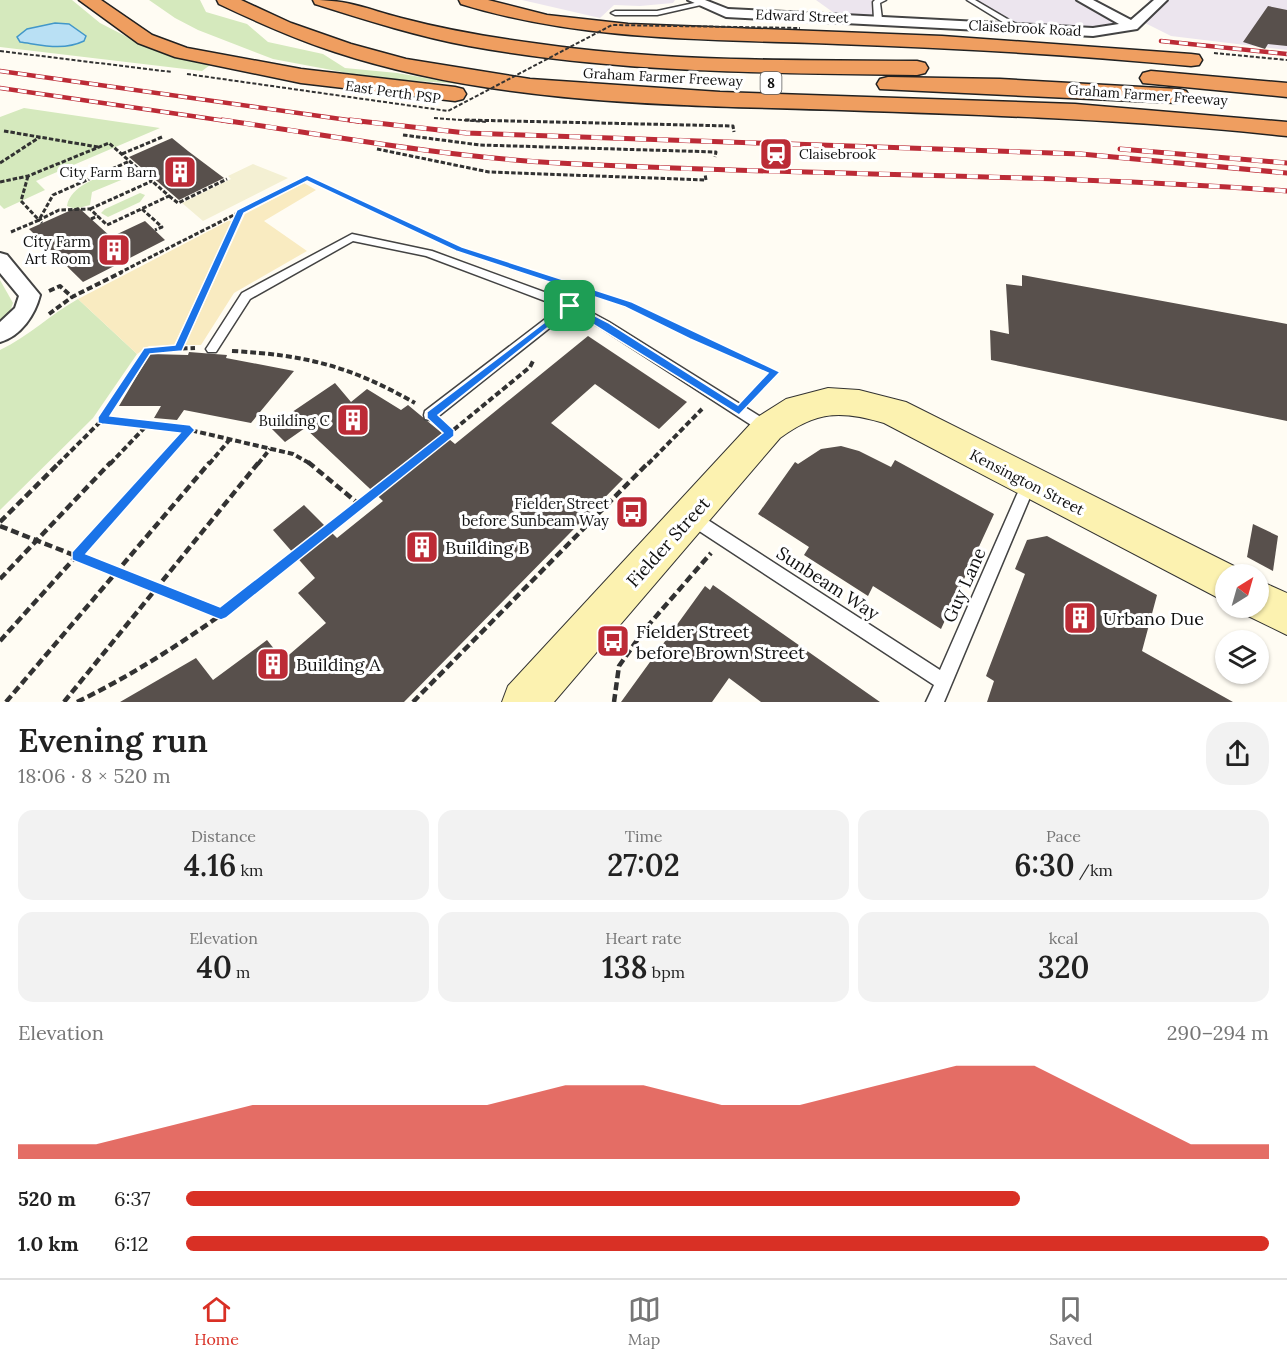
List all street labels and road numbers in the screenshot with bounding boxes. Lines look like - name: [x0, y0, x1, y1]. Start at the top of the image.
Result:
- street label: Edward Street: [755, 5, 849, 27]
- street label: Claisebrook Road: [968, 16, 1082, 40]
- street label: Graham Farmer Freeway: [583, 64, 744, 90]
- road number: 8: [760, 72, 782, 94]
- street label: East Perth PSP: [344, 76, 442, 108]
- street label: Graham Farmer Freeway: [1068, 80, 1229, 110]
- street label: Kensington Street: [967, 445, 1088, 519]
- street label: Fielder Street: [621, 492, 715, 592]
- street label: Sunbeam Way: [772, 541, 884, 625]
- street label: Guy Lane: [937, 544, 991, 626]

